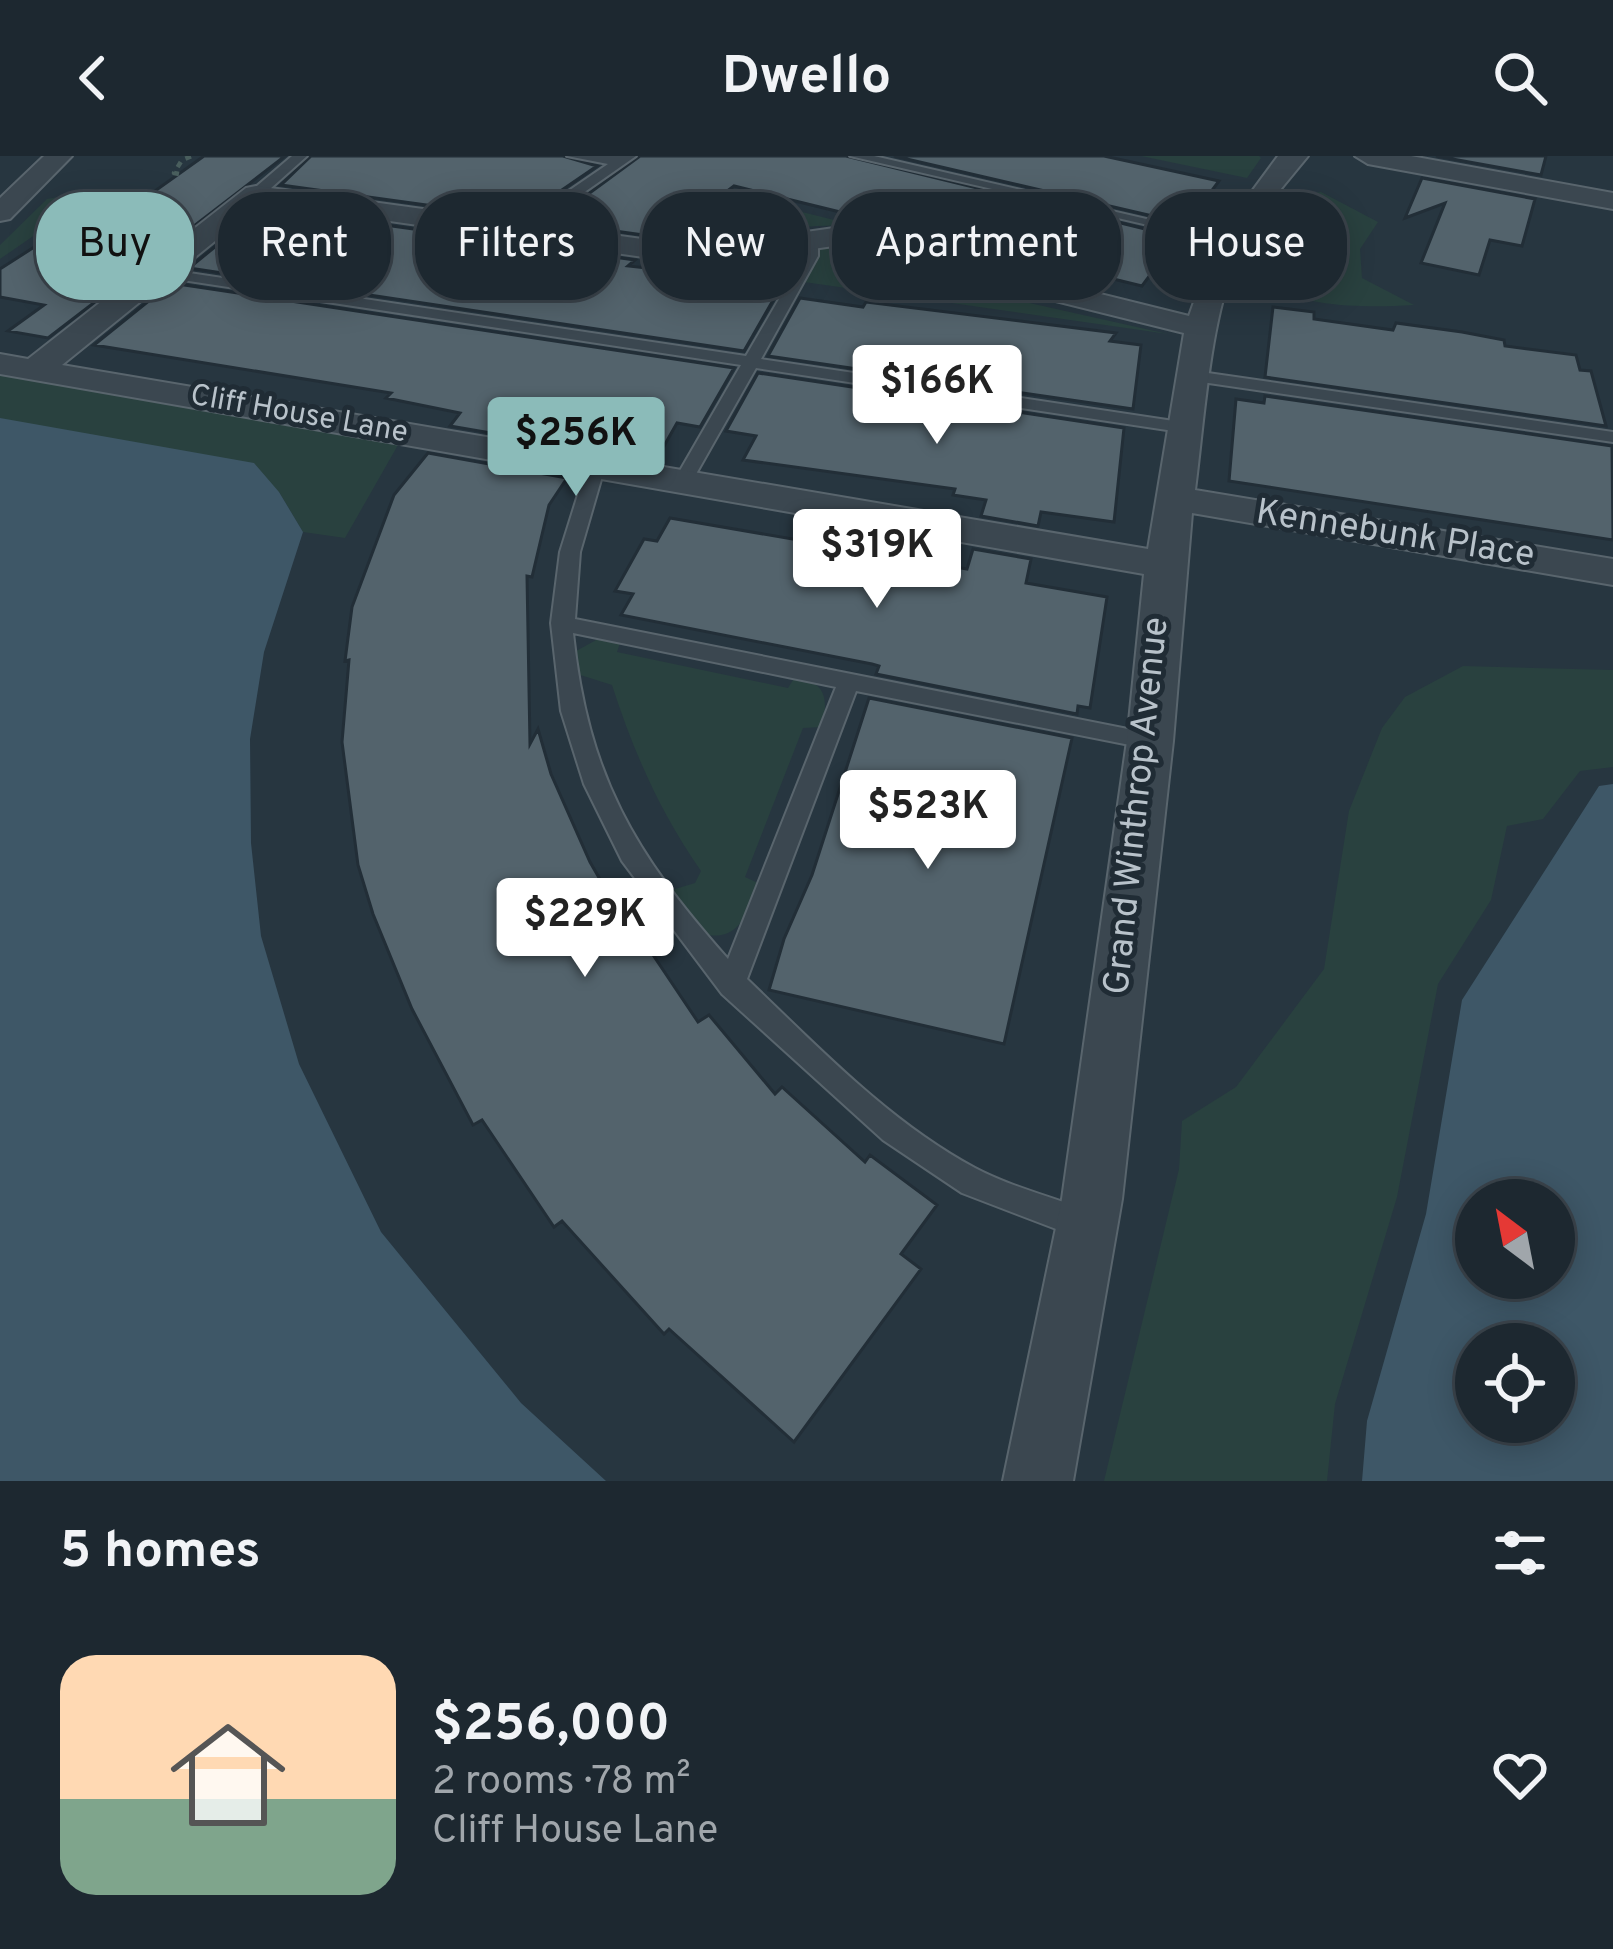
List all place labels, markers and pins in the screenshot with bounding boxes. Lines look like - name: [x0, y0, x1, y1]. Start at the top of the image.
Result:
- pin: $166K: [853, 345, 1021, 447]
- pin: $256K: [492, 397, 660, 499]
- pin: $319K: [793, 509, 961, 611]
- pin: $523K: [844, 770, 1012, 872]
- pin: $229K: [501, 878, 669, 980]

